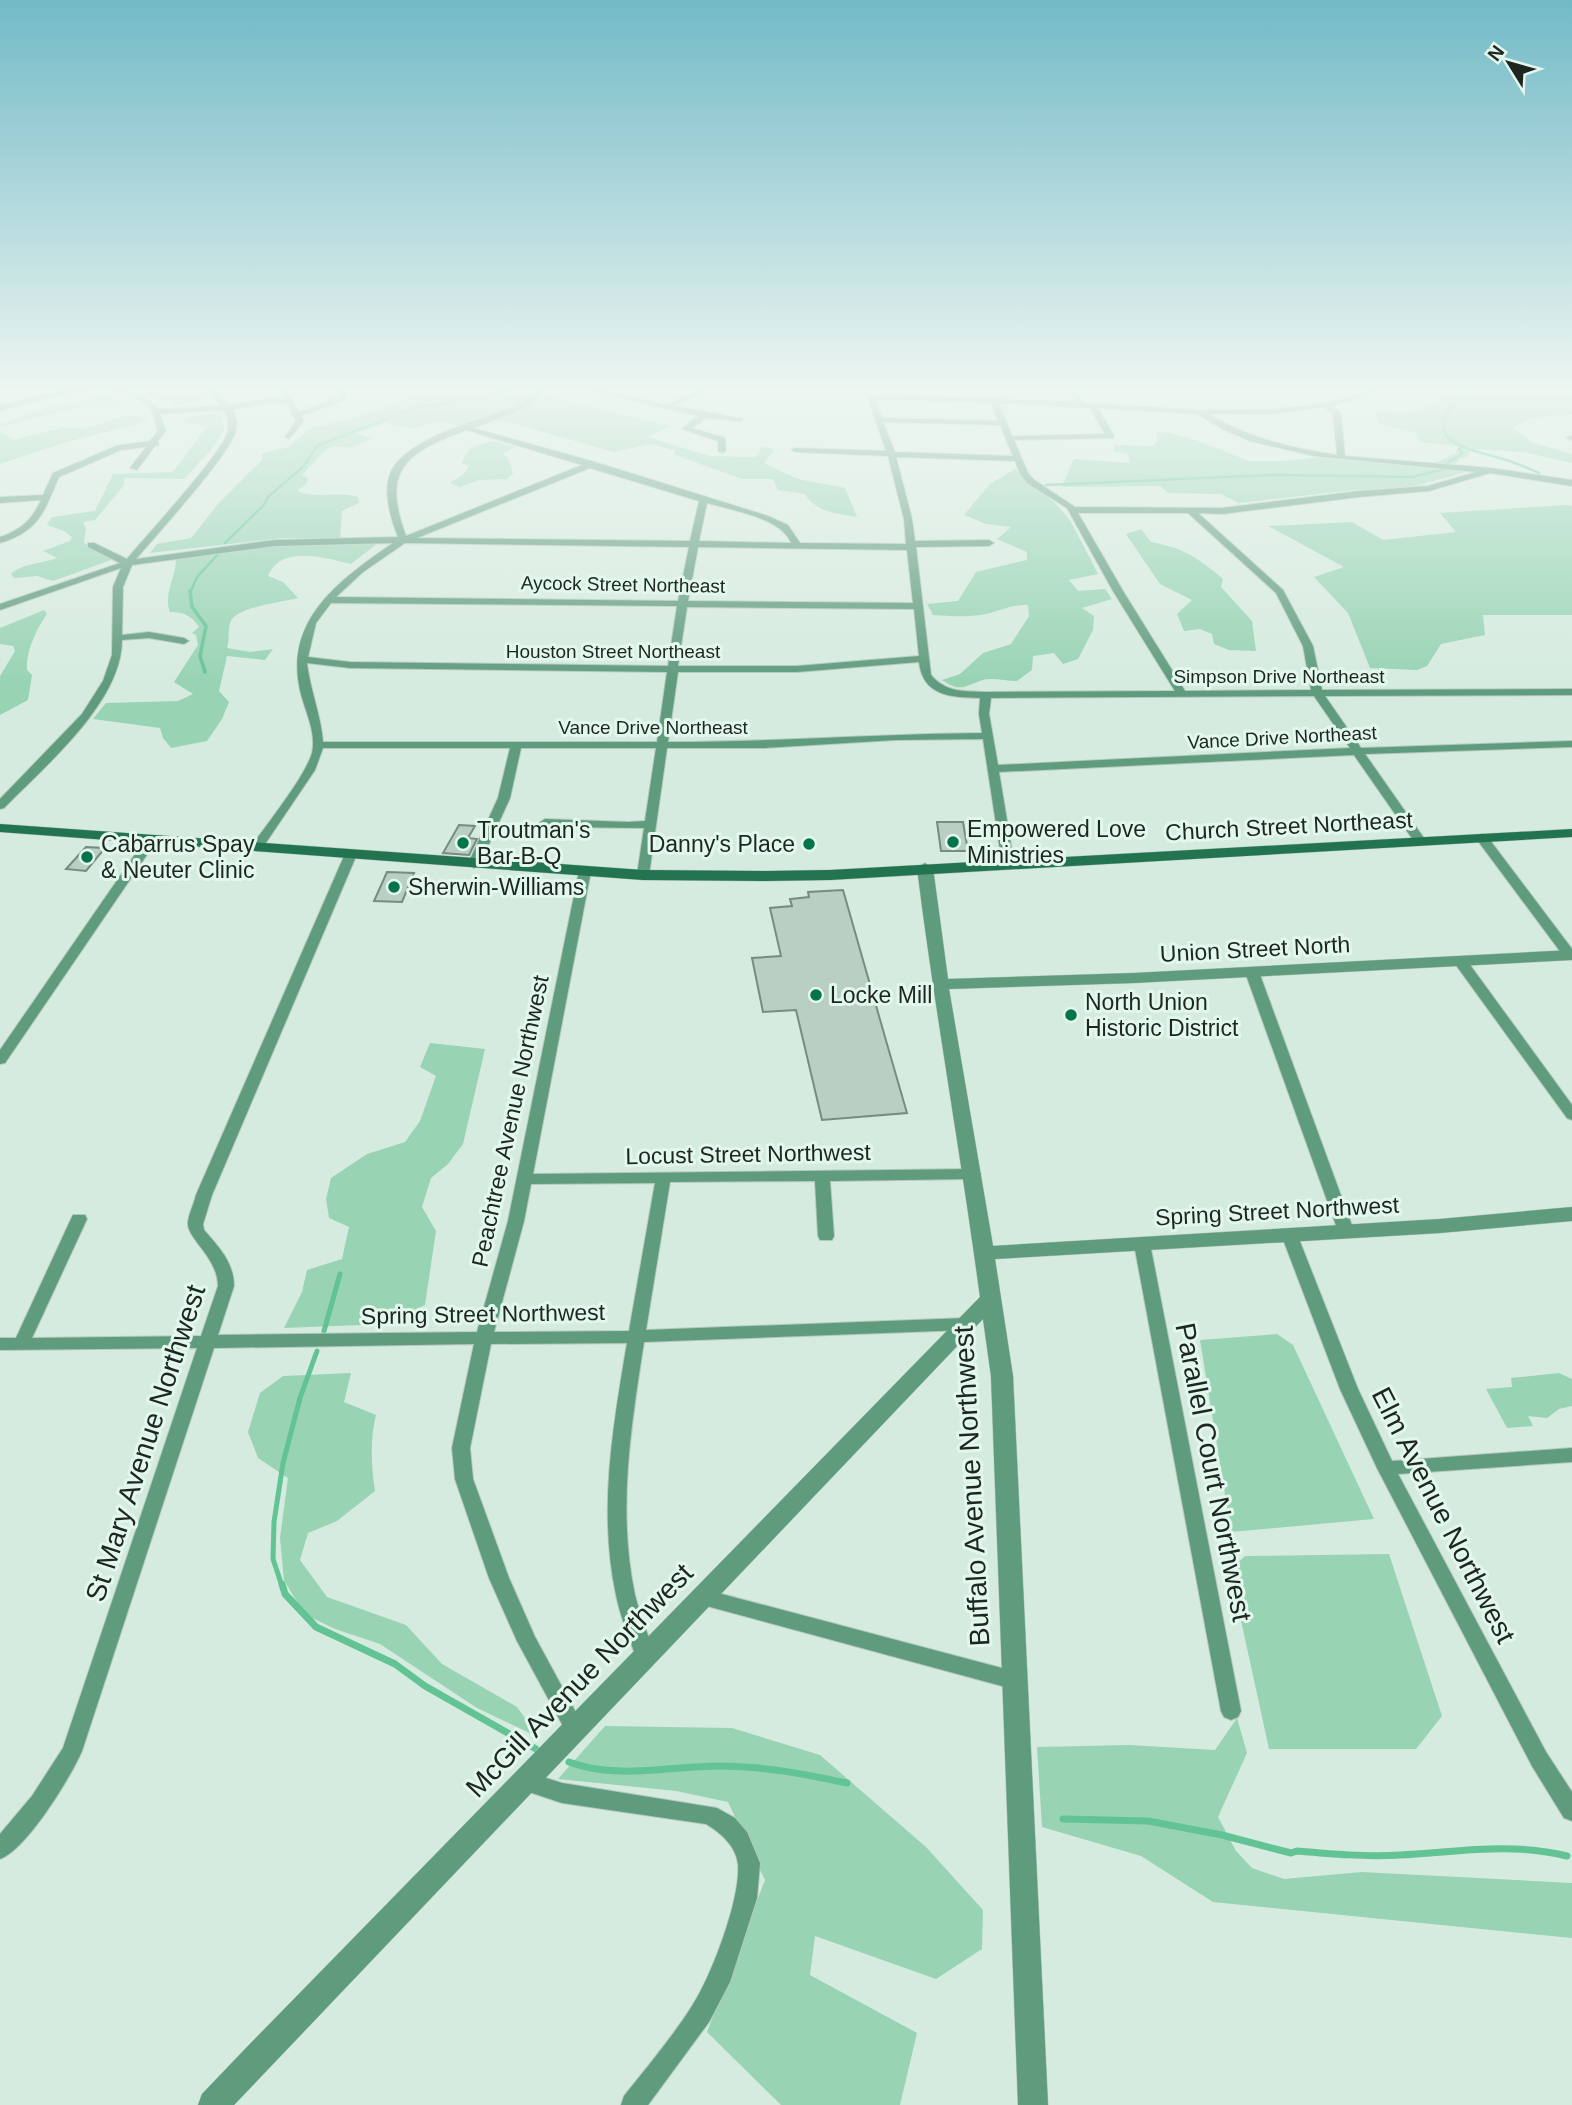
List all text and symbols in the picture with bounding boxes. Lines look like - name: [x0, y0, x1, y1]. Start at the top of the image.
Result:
- north arrow: [1474, 28, 1544, 98]
- text: N: [1483, 41, 1508, 65]
- street label: Aycock Street Northeast: [521, 572, 726, 597]
- street label: Houston Street Northeast: [506, 641, 721, 662]
- street label: Simpson Drive Northeast: [1173, 666, 1385, 687]
- street label: Vance Drive Northeast: [558, 717, 749, 738]
- street label: Vance Drive Northeast: [1187, 722, 1378, 753]
- street label: Church Street Northeast: [1164, 806, 1414, 845]
- place label: Empowered Love Ministries: [967, 816, 1146, 868]
- place label: Troutman's Bar-B-Q: [477, 817, 590, 869]
- place label: Cabarrus Spay & Neuter Clinic: [101, 831, 255, 883]
- place label: Danny's Place: [649, 831, 795, 857]
- marker: Empowered Love Ministries: [945, 834, 961, 850]
- marker: Troutman's Bar-B-Q: [455, 835, 471, 851]
- marker: Danny's Place: [801, 836, 817, 852]
- marker: Cabarrus Spay & Neuter Clinic: [79, 849, 95, 865]
- place label: Sherwin-Williams: [408, 874, 584, 900]
- marker: Sherwin-Williams: [386, 879, 402, 895]
- street label: Union Street North: [1159, 931, 1351, 967]
- street label: Peachtree Avenue Northwest: [466, 972, 554, 1269]
- place label: Locke Mill: [830, 982, 932, 1008]
- marker: Locke Mill: [808, 987, 824, 1003]
- place label: North Union Historic District: [1085, 989, 1239, 1041]
- marker: North Union Historic District: [1063, 1007, 1079, 1023]
- street label: Locust Street Northwest: [625, 1139, 872, 1169]
- street label: Spring Street Northwest: [1154, 1192, 1400, 1230]
- street label: St Mary Avenue Northwest: [80, 1281, 211, 1605]
- street label: Spring Street Northwest: [361, 1299, 606, 1329]
- street label: Parallel Court Northwest: [1169, 1320, 1258, 1624]
- street label: Buffalo Avenue Northwest: [948, 1325, 995, 1647]
- street label: Elm Avenue Northwest: [1366, 1382, 1522, 1648]
- street label: McGill Avenue Northwest: [460, 1557, 699, 1803]

